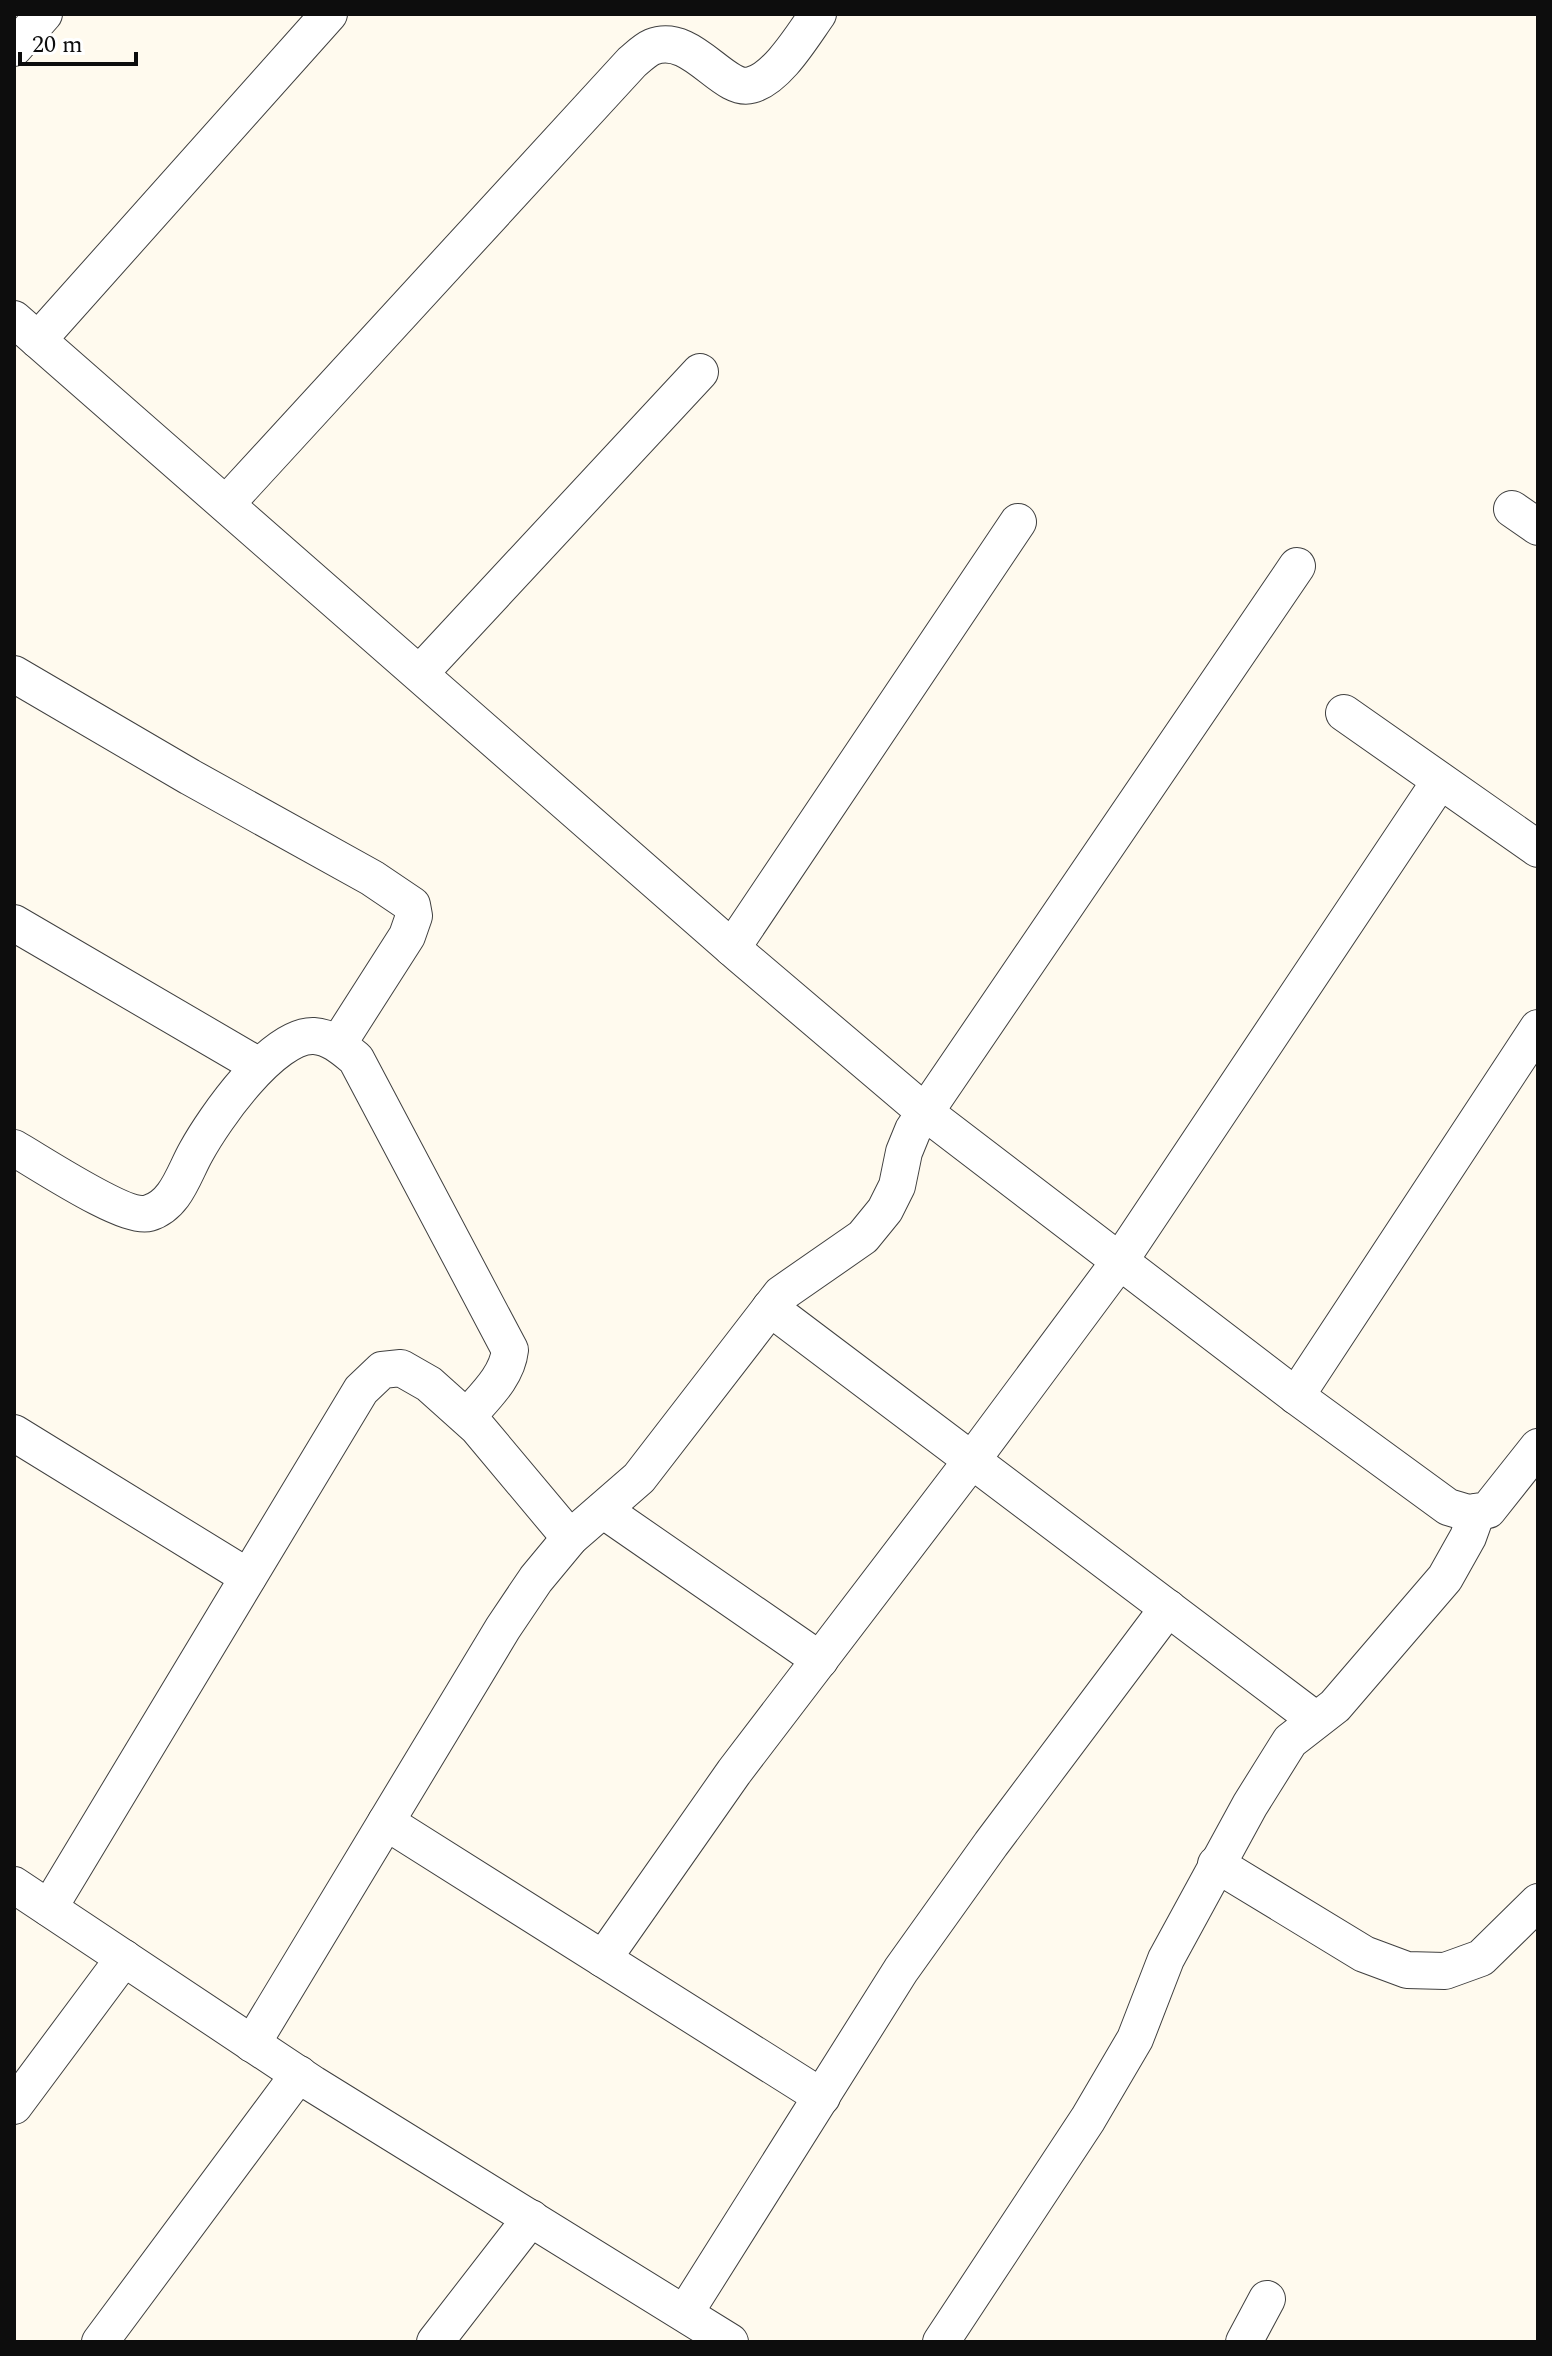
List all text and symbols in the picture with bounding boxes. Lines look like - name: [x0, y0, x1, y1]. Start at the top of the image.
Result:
- scale bar: [20, 16, 136, 66]
- text: 20 m: [32, 27, 83, 63]

